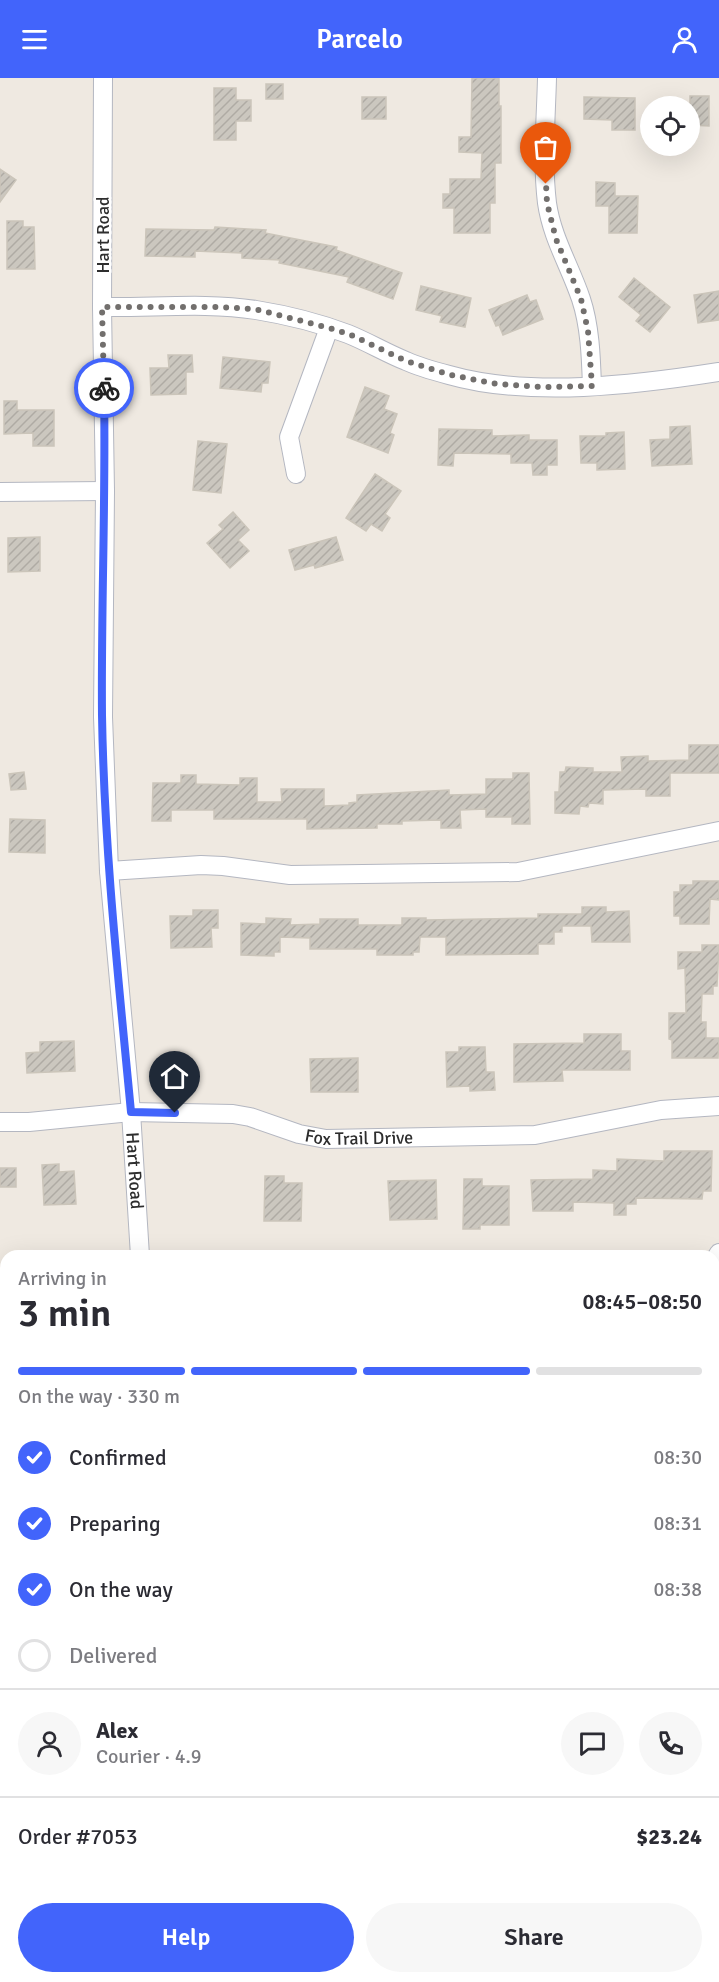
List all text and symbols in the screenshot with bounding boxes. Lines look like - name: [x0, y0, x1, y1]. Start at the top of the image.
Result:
- icon: menu: [18, 23, 51, 56]
- text: Parcelo: [316, 23, 403, 56]
- icon: person: [668, 23, 701, 56]
- map controls: [640, 96, 700, 156]
- button: locate: [640, 96, 700, 156]
- pin: [520, 122, 571, 184]
- icon: bag: [529, 131, 562, 164]
- street label: Hart Road: [92, 196, 114, 274]
- courier: [74, 358, 134, 418]
- icon: bike: [88, 372, 121, 405]
- pin: [149, 1051, 200, 1113]
- icon: home: [158, 1060, 191, 1093]
- street label: Fox Trail Drive: [303, 1124, 413, 1150]
- street label: Hart Road: [121, 1132, 148, 1210]
- text: Arriving in: [18, 1266, 107, 1291]
- text: 08:45–08:50: [583, 1288, 702, 1315]
- text: 3 min: [18, 1289, 111, 1337]
- text: On the way · 330 m: [18, 1384, 180, 1409]
- icon: check: [18, 1441, 51, 1474]
- text: Confirmed: [69, 1444, 167, 1471]
- text: 08:30: [653, 1445, 702, 1470]
- icon: check: [18, 1507, 51, 1540]
- text: Preparing: [69, 1510, 161, 1537]
- text: 08:31: [653, 1511, 702, 1536]
- icon: check: [18, 1573, 51, 1606]
- text: On the way: [69, 1576, 173, 1603]
- text: 08:38: [653, 1577, 702, 1602]
- text: Delivered: [69, 1642, 157, 1669]
- button: person: [18, 1712, 81, 1775]
- button: chat: [561, 1712, 624, 1775]
- button: phone: [639, 1712, 702, 1775]
- text: Alex: [96, 1717, 138, 1744]
- text: Courier · 4.9: [96, 1744, 202, 1769]
- text: Order #7053: [18, 1823, 138, 1850]
- text: $23.24: [636, 1823, 702, 1850]
- button: Help: [18, 1903, 354, 1972]
- button: Share: [366, 1903, 702, 1972]

